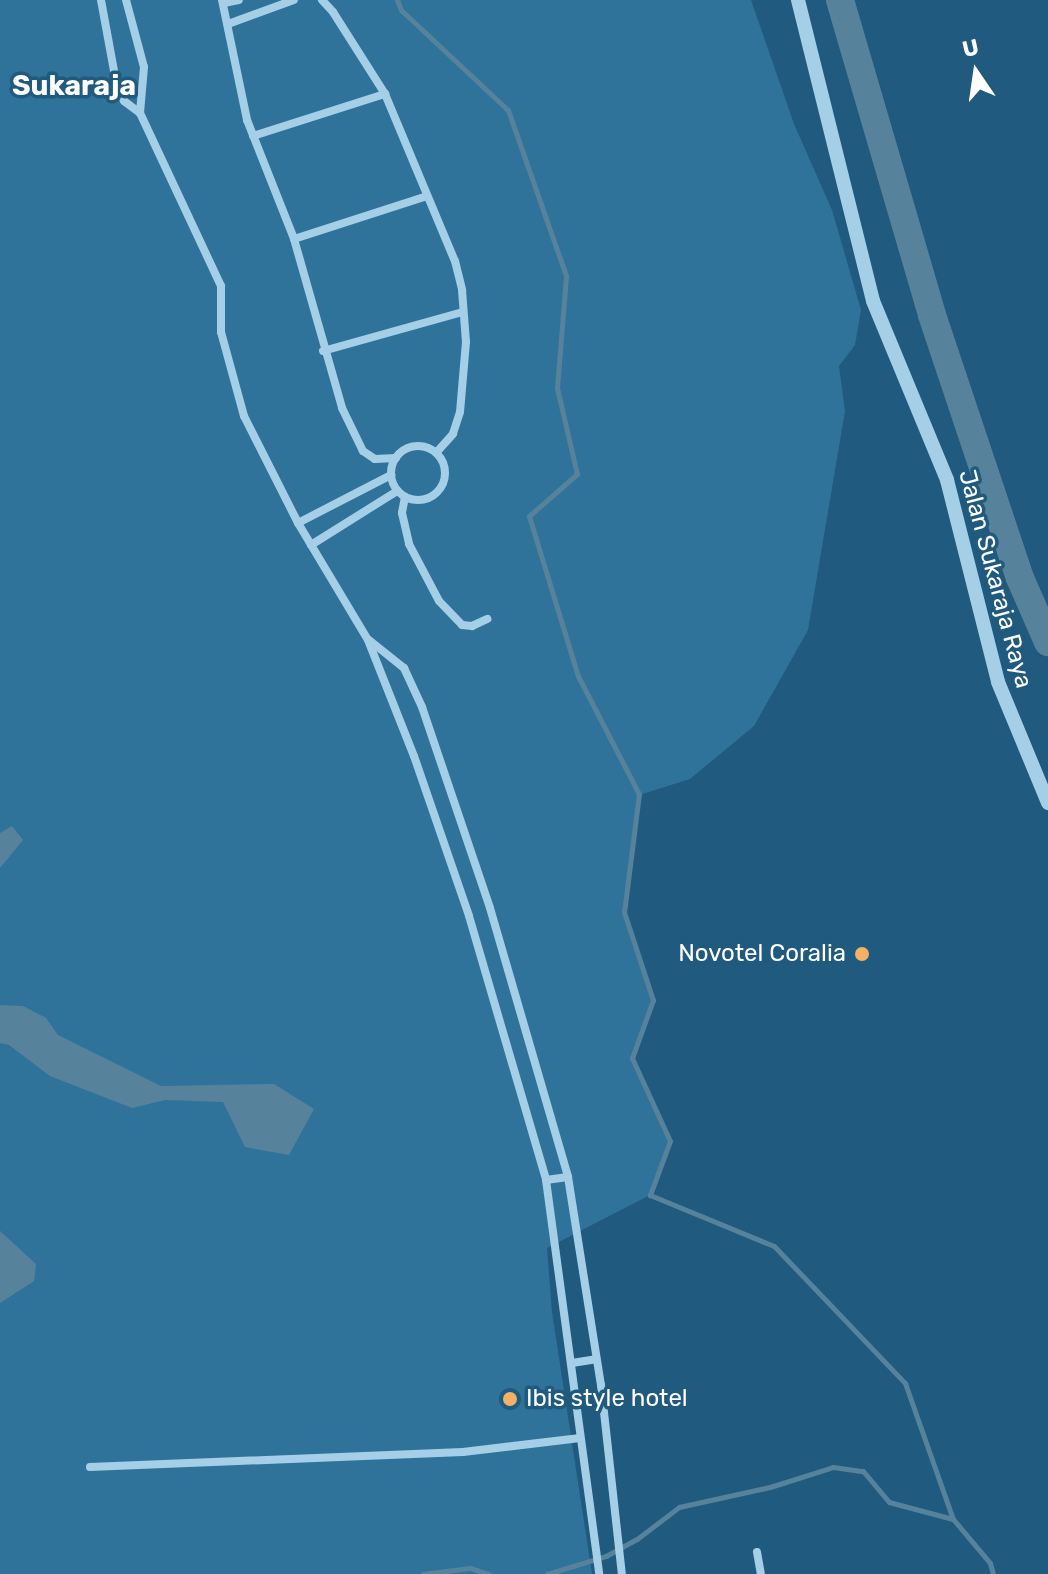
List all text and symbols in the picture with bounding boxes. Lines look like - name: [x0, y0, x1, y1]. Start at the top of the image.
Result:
- north arrow: [936, 32, 1016, 112]
- text: U: [960, 33, 981, 63]
- district label: Sukaraja: [12, 69, 136, 103]
- street label: Jalan Sukaraja Raya: [952, 467, 1038, 691]
- place label: Novotel Coralia: [678, 940, 846, 968]
- marker: Novotel Coralia: [853, 945, 871, 963]
- place label: Ibis style hotel: [526, 1385, 688, 1413]
- marker: Ibis style hotel: [501, 1390, 519, 1408]

